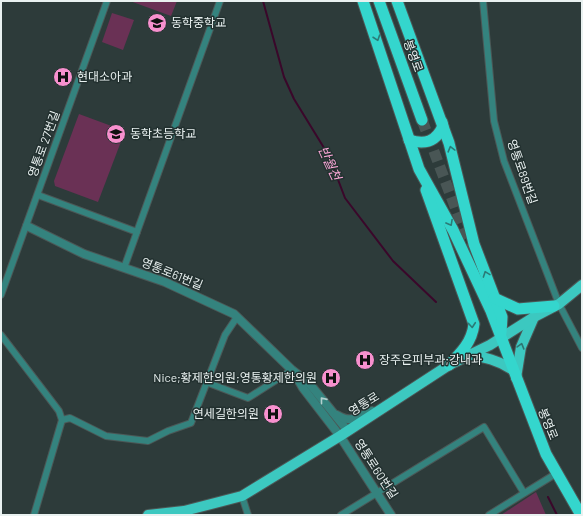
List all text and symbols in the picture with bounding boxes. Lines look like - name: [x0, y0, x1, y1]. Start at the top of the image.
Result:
- school or university icon: 동학중학교: [146, 12, 168, 34]
- place label: 동학중학교: [171, 15, 226, 29]
- one-way arrow: [372, 34, 380, 41]
- street label: 봉영로: [402, 38, 426, 74]
- hospital icon: 현대소아과: [52, 66, 74, 88]
- place label: 현대소아과: [77, 69, 132, 83]
- street label: 영통로 27번길: [25, 109, 62, 179]
- school or university icon: 동학초등학교: [105, 123, 127, 145]
- place label: 동학초등학교: [130, 126, 196, 140]
- street label: 영통로89번길: [505, 137, 541, 206]
- water label: 반월천: [315, 143, 345, 184]
- one-way arrow: [447, 146, 455, 152]
- one-way arrow: [445, 219, 452, 226]
- street label: 영통로61번길: [139, 254, 205, 292]
- one-way arrow: [482, 271, 490, 278]
- one-way arrow: [468, 321, 477, 328]
- one-way arrow: [517, 343, 525, 349]
- hospital icon: 장주은피부과;강내과: [354, 349, 376, 371]
- place label: 장주은피부과;강내과: [379, 352, 482, 366]
- hospital icon: Nice;황제한의원;영통황제한의원: [320, 367, 342, 389]
- place label: Nice;황제한의원;영통황제한의원: [153, 370, 317, 384]
- street label: 영통로: [346, 388, 381, 418]
- one-way arrow: [320, 397, 327, 404]
- hospital icon: 연세길한의원: [262, 403, 284, 425]
- place label: 연세길한의원: [193, 406, 259, 420]
- street label: 봉영로: [536, 406, 562, 442]
- street label: 영통로60번길: [352, 436, 401, 501]

